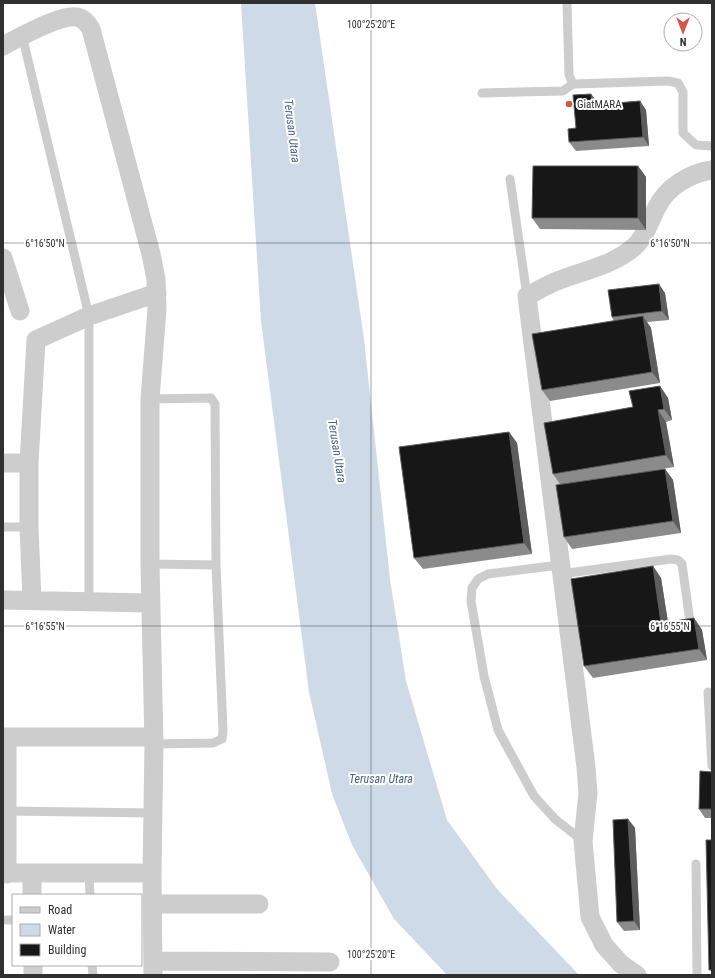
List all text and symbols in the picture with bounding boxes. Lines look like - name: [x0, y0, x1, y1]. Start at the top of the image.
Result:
- north arrow: [663, 12, 703, 52]
- text: 100°25'20"E: [347, 19, 395, 30]
- text: N: [679, 35, 686, 48]
- water label: Terusan Utara: [281, 98, 303, 164]
- place label: GiatMARA: [577, 98, 622, 111]
- marker: GiatMARA: [564, 99, 574, 109]
- text: 6°16'50"N: [25, 238, 65, 249]
- text: 6°16'50"N: [650, 238, 690, 249]
- water label: Terusan Utara: [325, 418, 349, 484]
- text: 6°16'55"N: [25, 621, 65, 632]
- text: 6°16'55"N: [650, 621, 690, 632]
- water label: Terusan Utara: [349, 772, 413, 786]
- legend: [12, 894, 142, 966]
- text: Road: [48, 903, 72, 917]
- text: Water: [48, 923, 76, 937]
- text: Building: [48, 943, 86, 957]
- text: 100°25'20"E: [347, 949, 395, 960]

